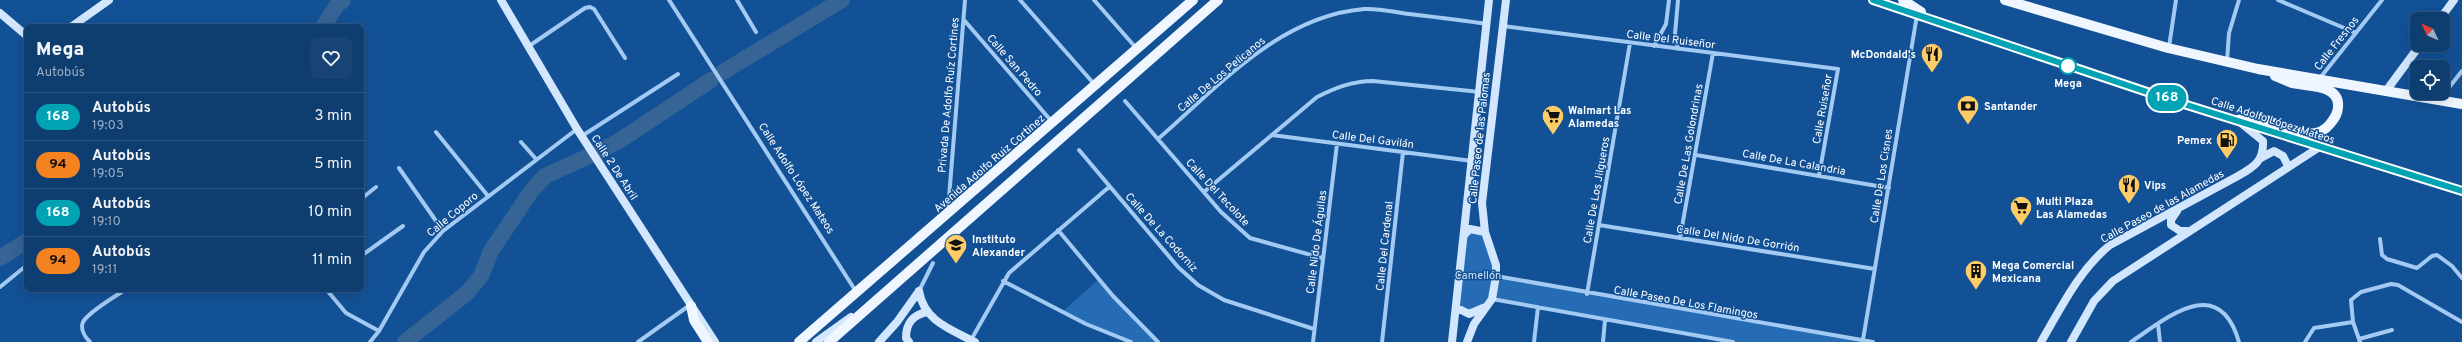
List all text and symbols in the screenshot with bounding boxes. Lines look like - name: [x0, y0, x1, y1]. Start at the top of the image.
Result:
- north arrow: [2410, 12, 2450, 52]
- map controls: [2410, 12, 2450, 100]
- street label: Calle Fresnos: [2311, 14, 2362, 74]
- street label: Privada De Adolfo Ruíz Cortines: [935, 17, 963, 173]
- street label: Calle Del Ruiseñor: [1626, 28, 1717, 52]
- street label: Calle San Pedro: [983, 32, 1045, 100]
- street label: Calle De Los Pelicanos: [1175, 34, 1268, 116]
- button: heart: [310, 37, 352, 79]
- text: Mega: [36, 38, 84, 62]
- restaurant icon: McDondald's: [1919, 41, 1945, 74]
- place label: McDondald's: [1851, 48, 1916, 62]
- marker: Mega: [2059, 57, 2077, 75]
- button: locate: [2410, 60, 2450, 100]
- text: Autobús: [36, 65, 85, 81]
- street label: Calle Paseo de las Palomas: [1466, 72, 1494, 205]
- street label: Calle Ruiseñor: [1810, 72, 1836, 145]
- place label: Mega: [2054, 77, 2082, 91]
- street label: Calle De Las Golondrinas: [1671, 83, 1706, 206]
- line badge: 168: [2144, 85, 2190, 111]
- text: 168: [2155, 89, 2179, 106]
- bank icon: Santander: [1955, 93, 1981, 126]
- street label: Calle Adolfo López Mateos: [2209, 94, 2336, 148]
- text: Autobús: [92, 99, 151, 118]
- place label: Santander: [1984, 100, 2038, 114]
- supermarket icon: Walmart Las Alamedas: [1540, 103, 1566, 136]
- place label: Walmart Las Alamedas: [1568, 104, 1632, 131]
- text: 3 min: [314, 107, 352, 126]
- text: 168: [46, 108, 70, 125]
- street label: Avenida Adolfo Ruiz Cortinez: [931, 112, 1048, 216]
- text: 19:03: [92, 118, 124, 134]
- street label: Calle Adolfo López Mateos: [755, 120, 837, 237]
- fuel station icon: Pemex: [2214, 127, 2240, 160]
- street label: Calle Del Gavilán: [1331, 128, 1415, 152]
- street label: Calle De Los Cisnes: [1868, 128, 1896, 224]
- street label: Calle 2 De Abril: [588, 132, 641, 203]
- place label: Pemex: [2177, 134, 2213, 148]
- street label: Calle De Los Jilgueros: [1581, 136, 1613, 245]
- text: Autobús: [92, 147, 151, 166]
- street label: Calle De La Calandria: [1741, 147, 1847, 179]
- text: 5 min: [314, 155, 352, 174]
- text: 94: [49, 156, 67, 173]
- street label: Calle Del Tecolote: [1182, 156, 1252, 230]
- text: 19:05: [92, 166, 124, 182]
- street label: Calle Paseo de las Alamedas: [2098, 167, 2227, 247]
- restaurant icon: Vips: [2116, 172, 2142, 205]
- place label: Vips: [2144, 179, 2166, 193]
- street label: Calle Coporo: [424, 189, 481, 240]
- street label: Calle Nido De Águilas: [1303, 189, 1330, 295]
- street label: Calle De La Codorniz: [1122, 190, 1201, 275]
- supermarket icon: Multi Plaza Las Alamedas: [2008, 194, 2034, 227]
- text: Autobús: [92, 195, 151, 214]
- place label: Multi Plaza Las Alamedas: [2036, 195, 2107, 222]
- street label: Calle Del Cardenal: [1373, 201, 1397, 292]
- text: 10 min: [308, 203, 352, 222]
- text: 168: [46, 204, 70, 221]
- text: 19:10: [92, 214, 121, 230]
- street label: Calle Del Nido De Gorrión: [1675, 222, 1800, 256]
- school or university icon: Instituto Alexander: [943, 232, 969, 265]
- place label: Instituto Alexander: [972, 233, 1025, 260]
- text: Autobús: [92, 243, 151, 262]
- text: 11 min: [312, 251, 352, 270]
- text: 94: [49, 252, 67, 269]
- building icon: Mega Comercial Mexicana: [1963, 258, 1989, 291]
- place label: Mega Comercial Mexicana: [1992, 259, 2074, 286]
- text: 19:11: [92, 262, 117, 278]
- park label: Camellón: [1455, 269, 1501, 283]
- street label: Calle Paseo De Los Flamingos: [1613, 283, 1759, 323]

